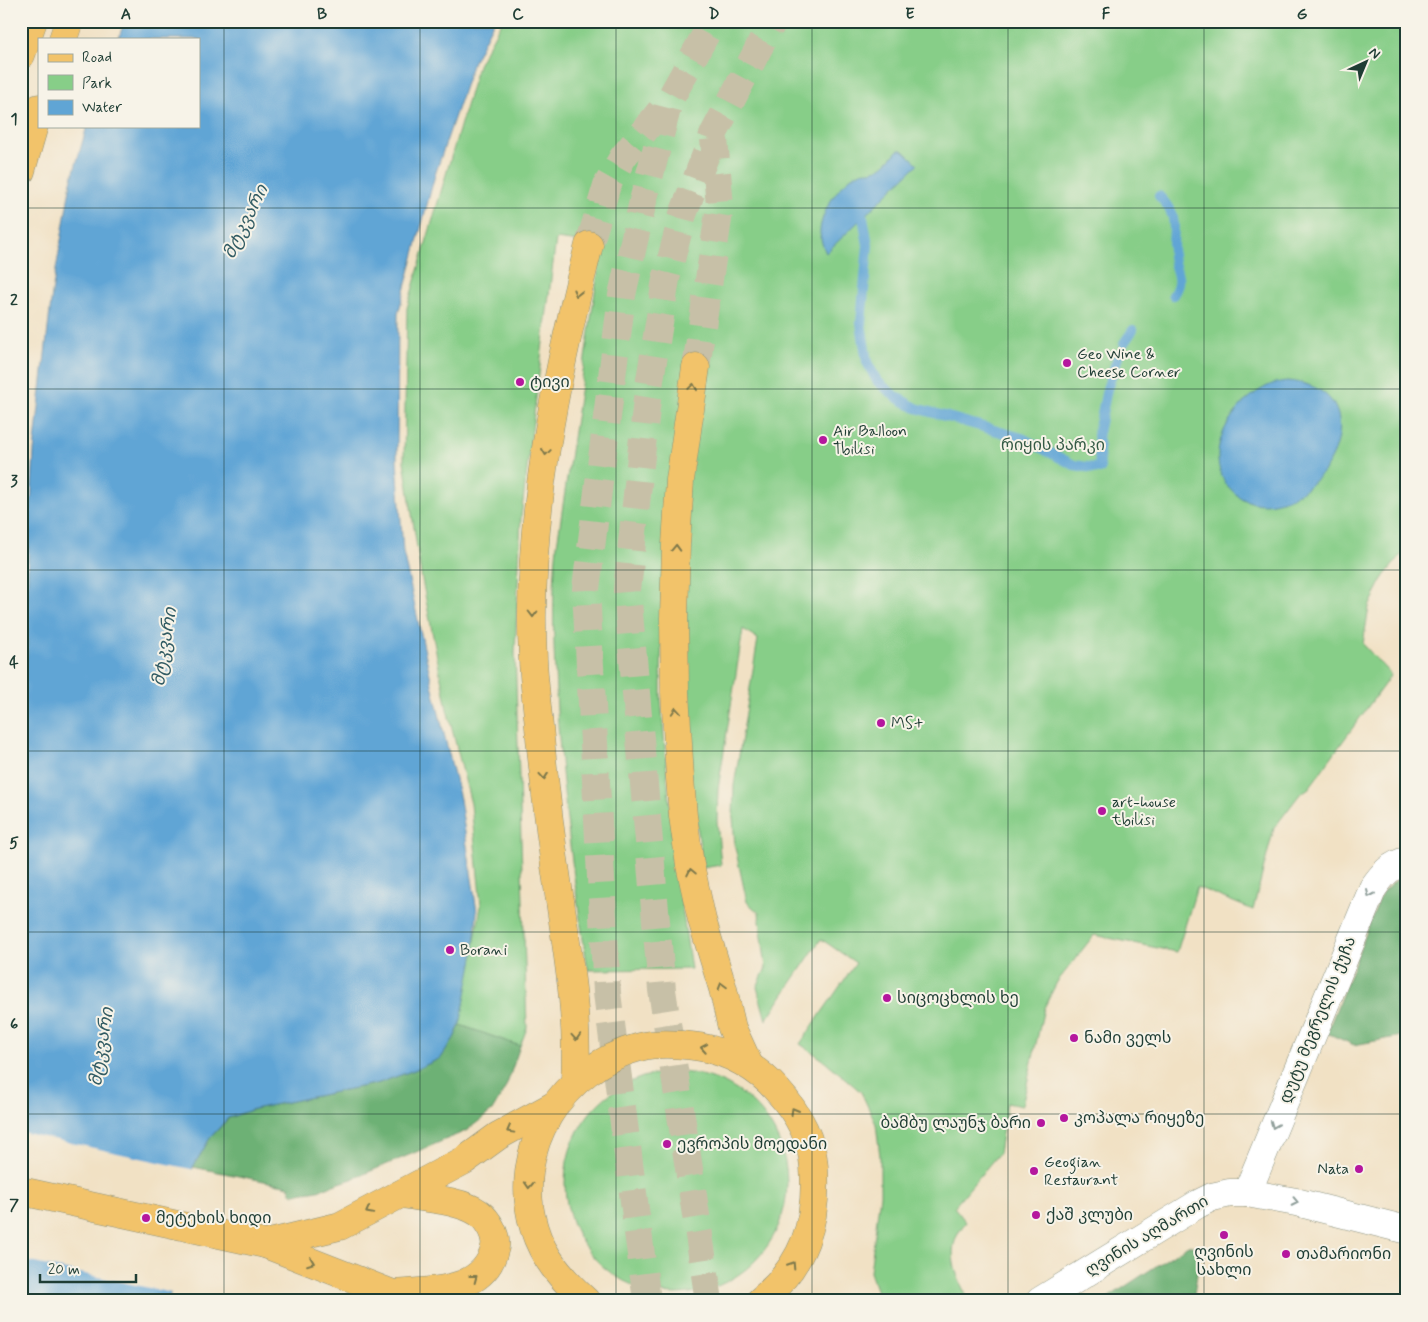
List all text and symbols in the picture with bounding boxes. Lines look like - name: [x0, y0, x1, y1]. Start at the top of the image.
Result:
- text: A: [121, 4, 131, 25]
- text: B: [317, 4, 327, 25]
- text: C: [512, 4, 524, 25]
- text: D: [708, 4, 720, 25]
- text: E: [905, 4, 915, 25]
- text: F: [1102, 4, 1111, 25]
- text: G: [1297, 4, 1308, 25]
- legend: [38, 38, 200, 128]
- north arrow: [1340, 38, 1390, 88]
- text: N: [1365, 44, 1384, 63]
- text: Road: [82, 48, 112, 68]
- text: Park: [82, 74, 112, 94]
- text: Water: [82, 98, 122, 118]
- text: 1: [10, 109, 18, 130]
- water label: მტკვარი: [218, 180, 274, 263]
- one-way arrow: [572, 288, 583, 297]
- text: 2: [10, 290, 18, 311]
- place label: Geo Wine & Cheese Corner: [1077, 344, 1181, 383]
- marker: Geo Wine & Cheese Corner: [1061, 357, 1073, 369]
- place label: ტივი: [530, 372, 570, 393]
- marker: ტივი: [514, 376, 526, 388]
- one-way arrow: [688, 383, 698, 391]
- place label: Air Balloon Tbilisi: [833, 421, 907, 460]
- marker: Air Balloon Tbilisi: [817, 434, 829, 446]
- park label: რიყის პარკი: [1001, 435, 1105, 456]
- one-way arrow: [541, 448, 552, 456]
- text: 3: [10, 471, 18, 492]
- one-way arrow: [670, 544, 681, 552]
- water label: მტკვარი: [147, 605, 183, 688]
- one-way arrow: [528, 610, 538, 618]
- text: 4: [9, 652, 19, 673]
- one-way arrow: [670, 707, 681, 715]
- place label: MS+: [891, 713, 924, 734]
- marker: MS+: [875, 717, 887, 729]
- one-way arrow: [538, 772, 549, 780]
- place label: art-house tbilisi: [1111, 792, 1176, 831]
- marker: art-house tbilisi: [1096, 805, 1108, 817]
- text: 5: [9, 833, 19, 854]
- one-way arrow: [687, 868, 697, 877]
- one-way arrow: [1365, 889, 1376, 898]
- street label: დუტუ მეგრელის ქუჩა: [1275, 934, 1361, 1106]
- place label: Borani: [460, 940, 507, 961]
- marker: Borani: [444, 944, 456, 956]
- one-way arrow: [717, 982, 728, 991]
- place label: სიცოცხლის ხე: [897, 988, 1019, 1009]
- marker: სიცოცხლის ხე: [881, 992, 893, 1004]
- water label: მტკვარი: [84, 1005, 120, 1088]
- text: 6: [10, 1014, 18, 1035]
- place label: ნამი ველს: [1084, 1028, 1171, 1049]
- marker: ნამი ველს: [1068, 1032, 1080, 1044]
- one-way arrow: [571, 1034, 582, 1042]
- one-way arrow: [699, 1043, 708, 1053]
- one-way arrow: [790, 1108, 800, 1117]
- place label: კოპალა რიყეზე: [1074, 1108, 1204, 1129]
- marker: კოპალა რიყეზე: [1058, 1112, 1070, 1124]
- place label: ბამბუ ლაუნჯ ბარი: [881, 1113, 1031, 1134]
- marker: ბამბუ ლაუნჯ ბარი: [1035, 1117, 1047, 1129]
- one-way arrow: [1270, 1121, 1280, 1129]
- one-way arrow: [506, 1124, 515, 1134]
- place label: ევროპის მოედანი: [677, 1134, 827, 1155]
- marker: ევროპის მოედანი: [661, 1138, 673, 1150]
- place label: Geogian Restaurant: [1044, 1152, 1119, 1191]
- place label: Nata: [1317, 1159, 1349, 1180]
- marker: Nata: [1353, 1163, 1365, 1175]
- marker: Geogian Restaurant: [1028, 1165, 1040, 1177]
- one-way arrow: [524, 1182, 535, 1190]
- street label: ღვინის აღმართი: [1082, 1191, 1212, 1281]
- text: 7: [9, 1195, 19, 1216]
- one-way arrow: [1290, 1196, 1299, 1206]
- one-way arrow: [366, 1205, 375, 1215]
- place label: ქაშ კლუბი: [1046, 1205, 1133, 1226]
- place label: მეტეხის ხიდი: [156, 1208, 271, 1229]
- marker: ქაშ კლუბი: [1030, 1209, 1042, 1221]
- marker: მეტეხის ხიდი: [140, 1212, 152, 1224]
- marker: ღვინის სახლი: [1218, 1229, 1230, 1241]
- place label: ღვინის სახლი: [1194, 1242, 1254, 1281]
- place label: თამარიონი: [1296, 1244, 1391, 1265]
- marker: თამარიონი: [1280, 1248, 1292, 1260]
- scale bar: [40, 1252, 136, 1284]
- one-way arrow: [306, 1256, 315, 1266]
- text: 20 m: [48, 1260, 80, 1280]
- one-way arrow: [786, 1261, 796, 1270]
- one-way arrow: [468, 1275, 478, 1284]

